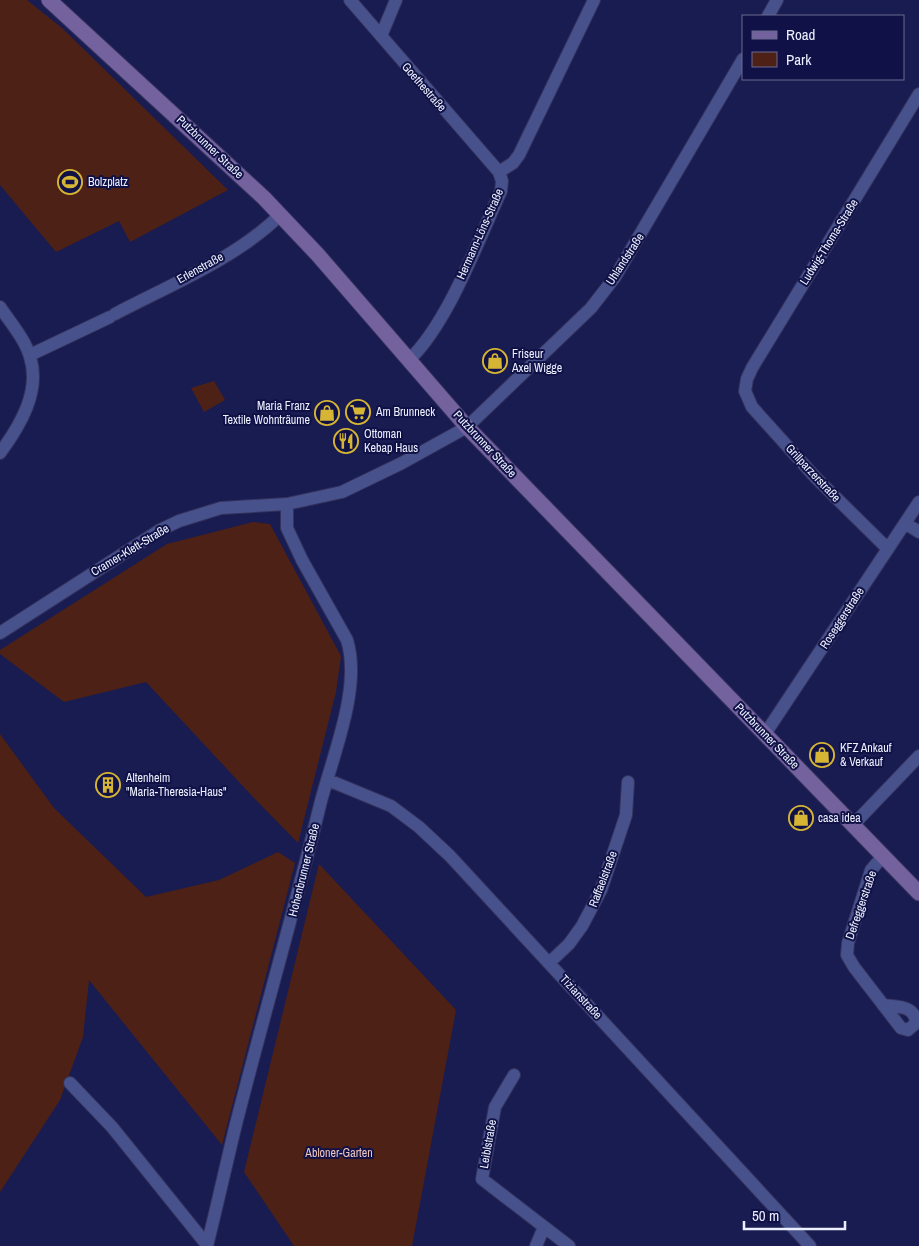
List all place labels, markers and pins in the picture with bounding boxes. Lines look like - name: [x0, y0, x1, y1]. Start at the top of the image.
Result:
- sports icon: Bolzplatz: [57, 169, 83, 195]
- place label: Bolzplatz: [88, 174, 128, 190]
- place label: Friseur Axel Wigge: [511, 346, 562, 376]
- shop icon: Friseur Axel Wigge: [482, 348, 508, 374]
- place label: Maria Franz Textile Wohnträume: [223, 398, 310, 428]
- supermarket icon: Am Brunneck: [345, 399, 371, 425]
- shop icon: Maria Franz Textile Wohnträume: [314, 400, 340, 426]
- place label: Am Brunneck: [375, 404, 435, 420]
- place label: Ottoman Kebap Haus: [364, 426, 418, 456]
- restaurant icon: Ottoman Kebap Haus: [333, 428, 359, 454]
- place label: KFZ Ankauf & Verkauf: [840, 740, 892, 770]
- shop icon: KFZ Ankauf & Verkauf: [809, 742, 835, 768]
- place label: Altenheim "Maria-Theresia-Haus": [125, 770, 227, 800]
- building icon: Altenheim "Maria-Theresia-Haus": [95, 772, 121, 798]
- shop icon: casa idea: [788, 805, 814, 831]
- place label: casa idea: [818, 810, 861, 826]

